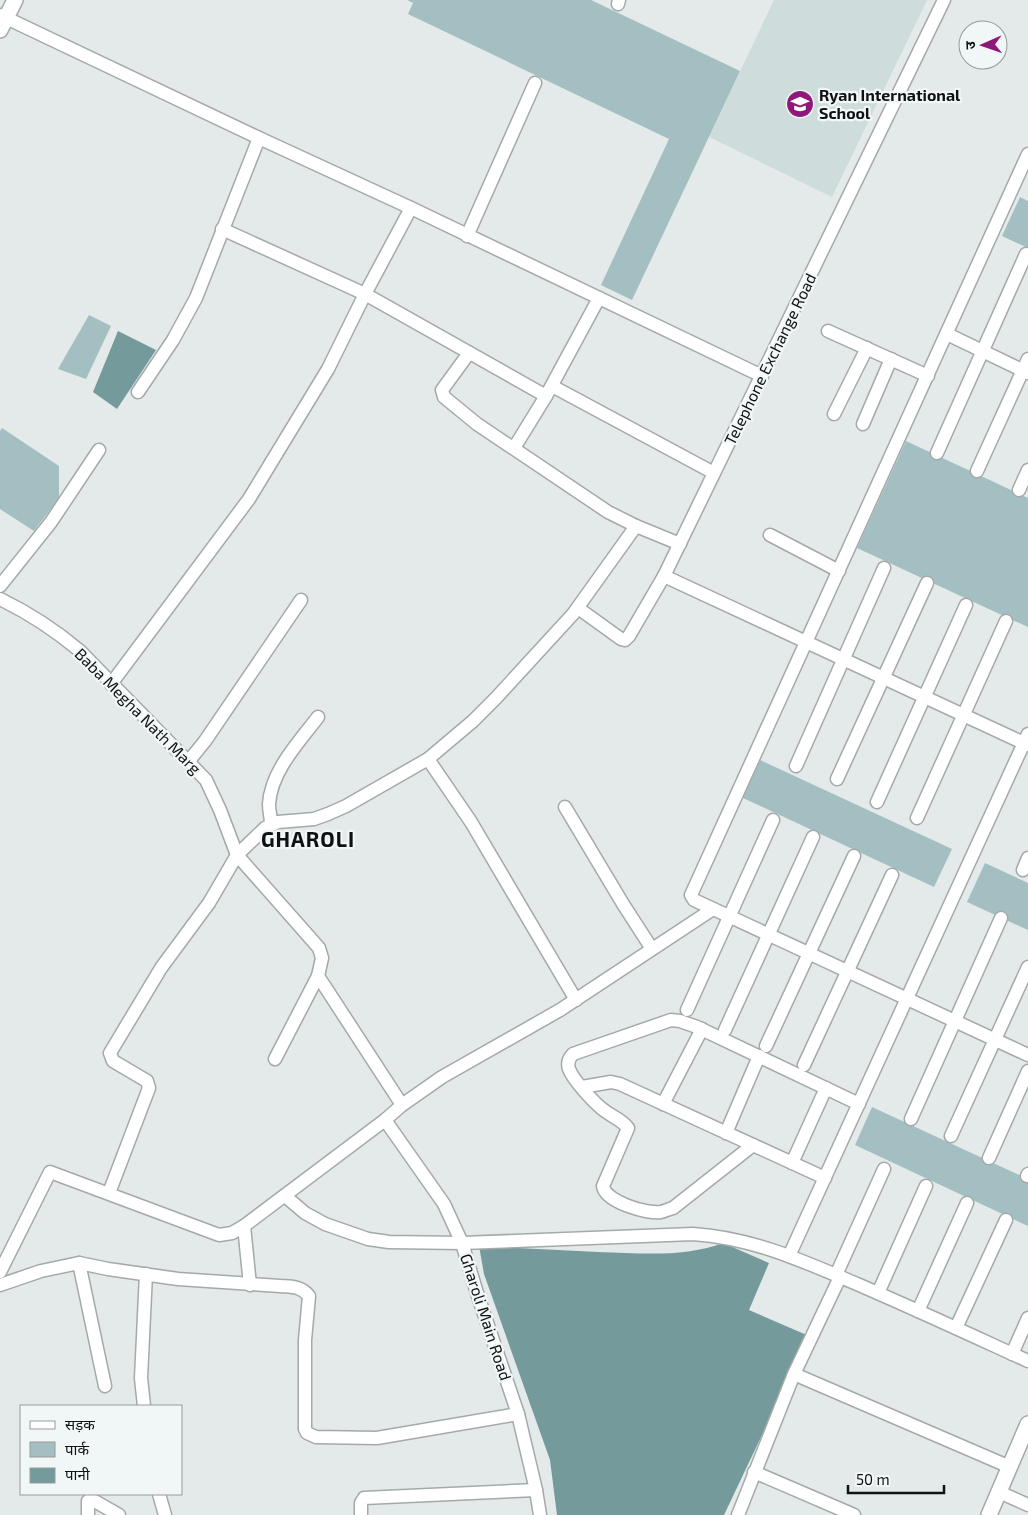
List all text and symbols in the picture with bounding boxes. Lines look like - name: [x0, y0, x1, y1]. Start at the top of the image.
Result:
- north arrow: [958, 20, 1008, 70]
- text: उ: [961, 40, 978, 50]
- place label: Ryan International School: [819, 85, 961, 122]
- school or university icon: Ryan International School: [785, 89, 815, 119]
- street label: Telephone Exchange Road: [720, 270, 819, 448]
- street label: Baba Megha Nath Marg: [71, 644, 205, 778]
- district label: GHAROLI: [261, 826, 355, 851]
- street label: Gharoli Main Road: [457, 1251, 516, 1383]
- legend: [20, 1405, 182, 1495]
- text: सड़क: [65, 1415, 95, 1433]
- text: पार्क: [65, 1440, 89, 1458]
- scale bar: [848, 1462, 944, 1494]
- text: पानी: [65, 1465, 91, 1483]
- text: 50 m: [856, 1470, 890, 1488]

